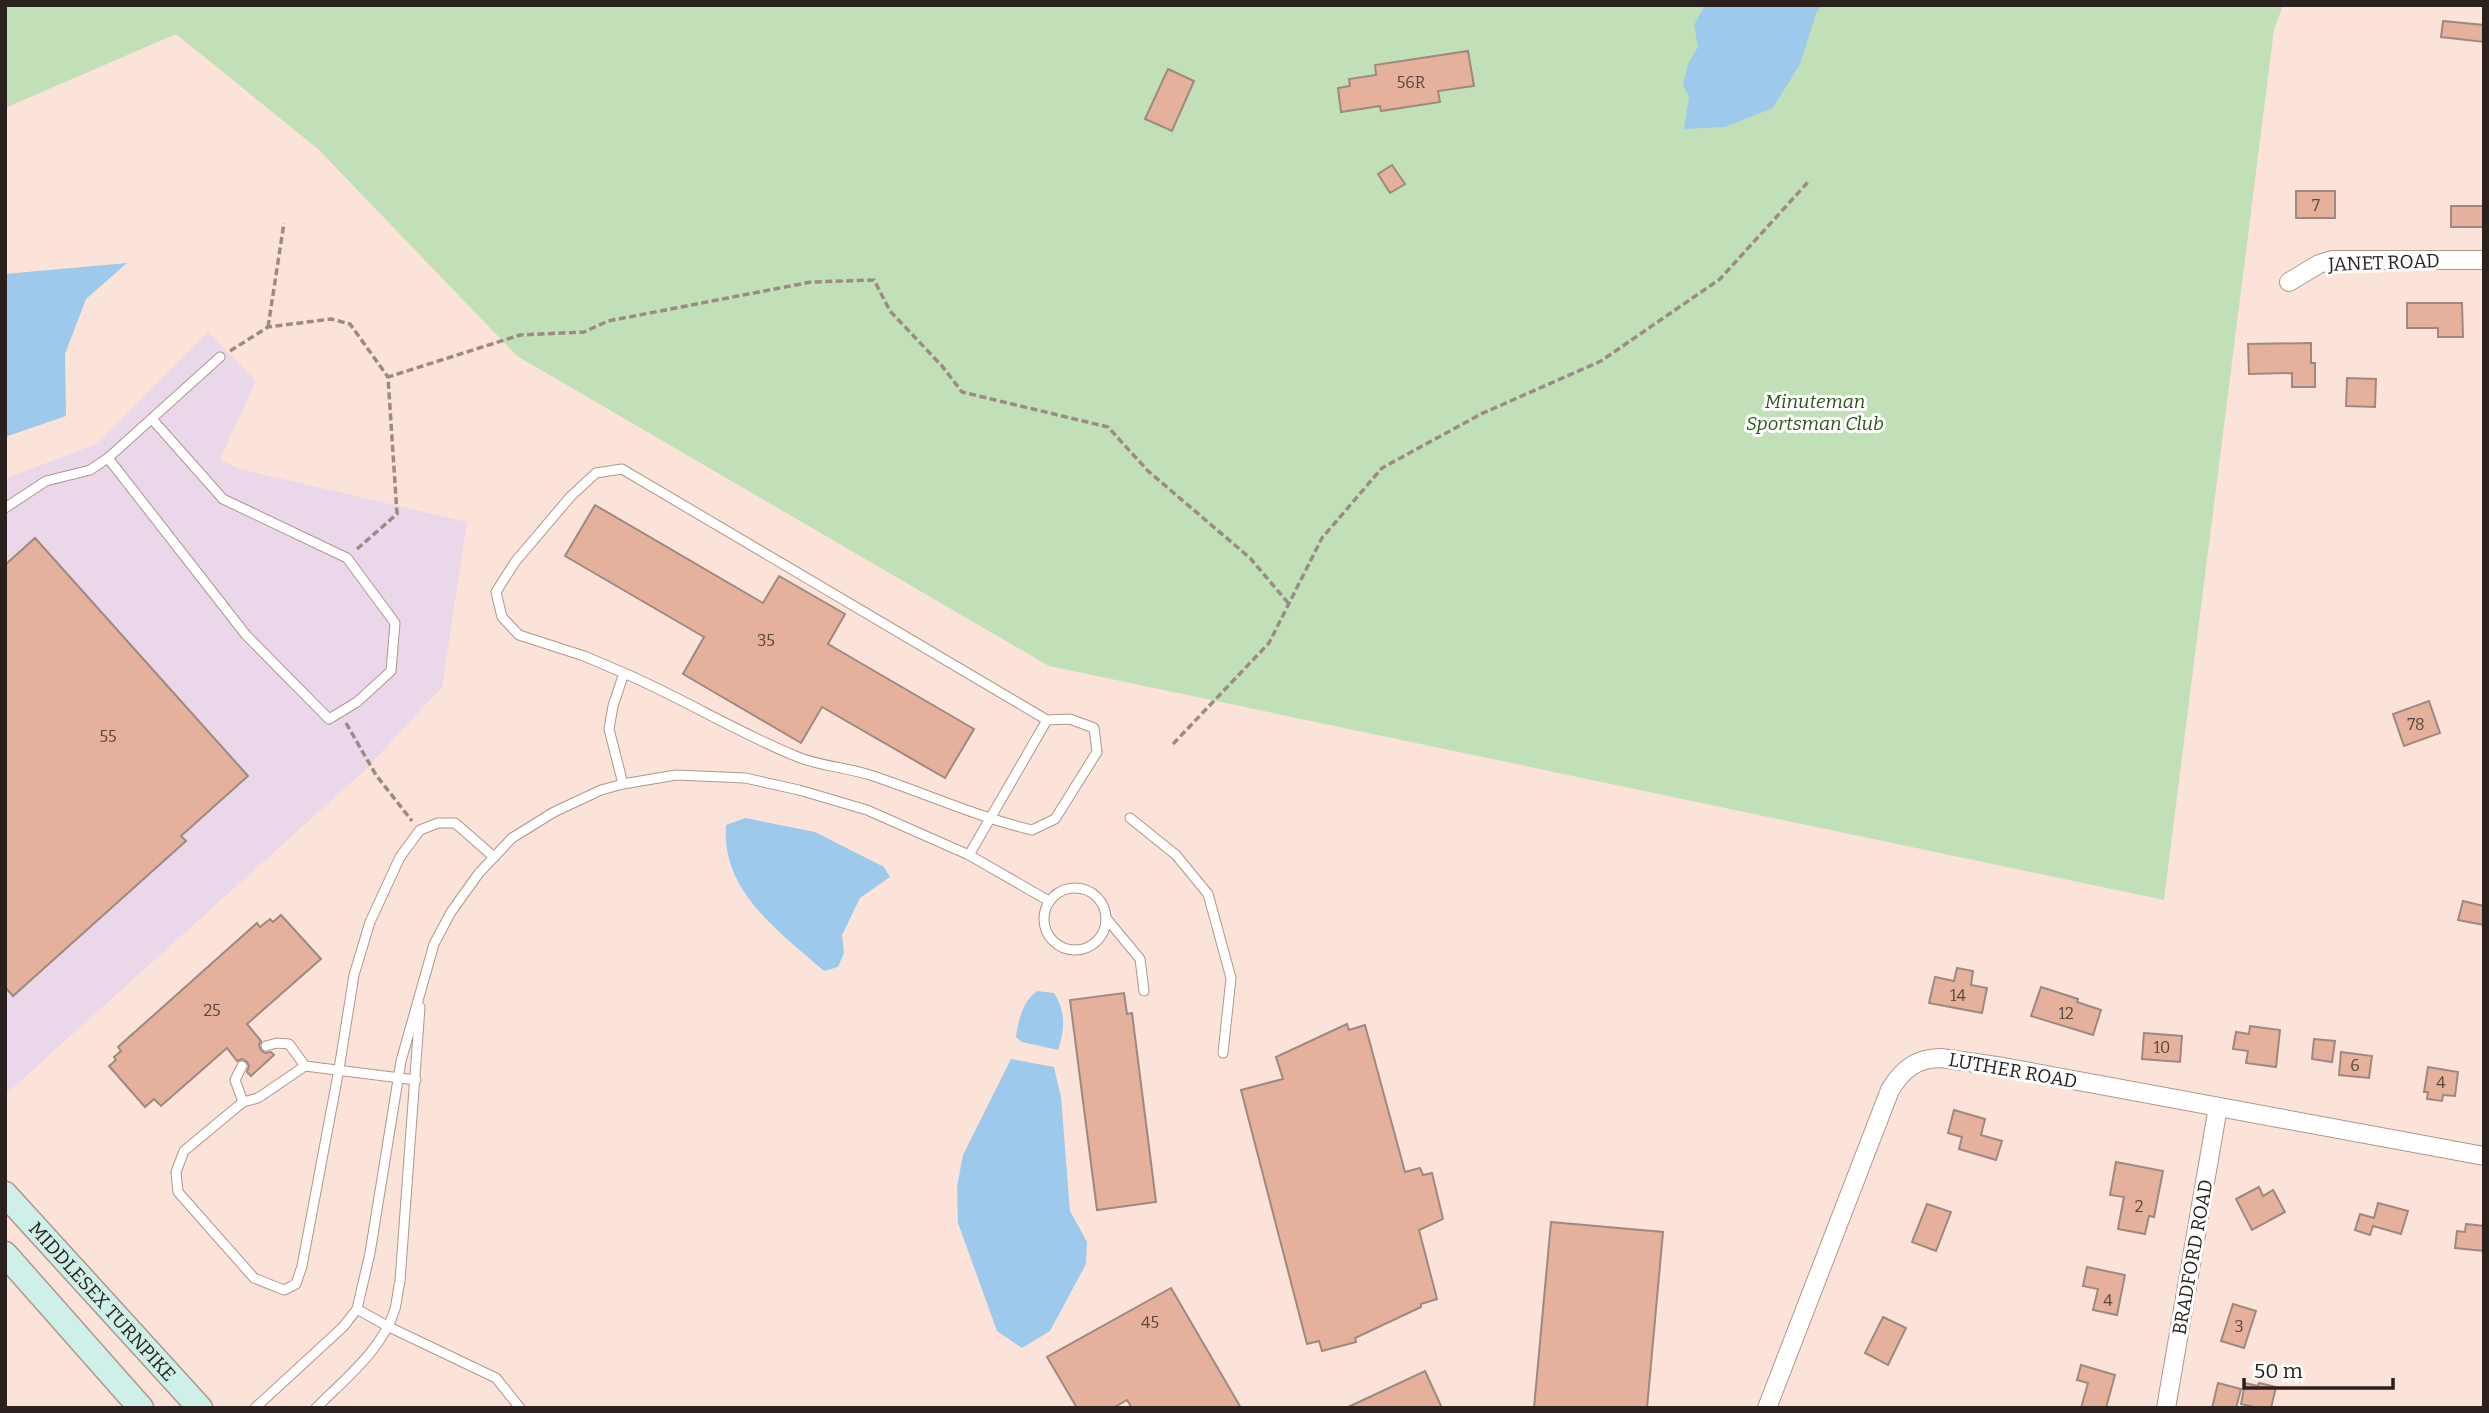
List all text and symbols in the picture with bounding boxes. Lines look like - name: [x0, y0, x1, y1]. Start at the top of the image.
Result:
- house number: 56R: [1397, 73, 1426, 92]
- house number: 7: [2312, 196, 2320, 215]
- street label: JANET ROAD: [2327, 249, 2440, 276]
- park label: Minuteman Sportsman Club: [1746, 390, 1884, 435]
- house number: 35: [757, 631, 775, 650]
- house number: 78: [2407, 715, 2425, 734]
- house number: 55: [99, 727, 117, 746]
- house number: 14: [1950, 986, 1967, 1005]
- house number: 25: [203, 1001, 221, 1020]
- house number: 12: [2058, 1004, 2074, 1023]
- house number: 10: [2154, 1038, 2170, 1057]
- street label: LUTHER ROAD: [1947, 1048, 2079, 1093]
- house number: 6: [2350, 1056, 2360, 1075]
- house number: 4: [2436, 1073, 2446, 1092]
- street label: BRADFORD ROAD: [2168, 1178, 2217, 1337]
- house number: 2: [2135, 1197, 2143, 1216]
- street label: MIDDLESEX TURNPIKE: [24, 1217, 181, 1386]
- house number: 4: [2103, 1291, 2113, 1310]
- house number: 45: [1141, 1313, 1159, 1332]
- house number: 3: [2234, 1317, 2244, 1336]
- scale bar: [2244, 1346, 2393, 1390]
- text: 50 m: [2254, 1358, 2303, 1384]

